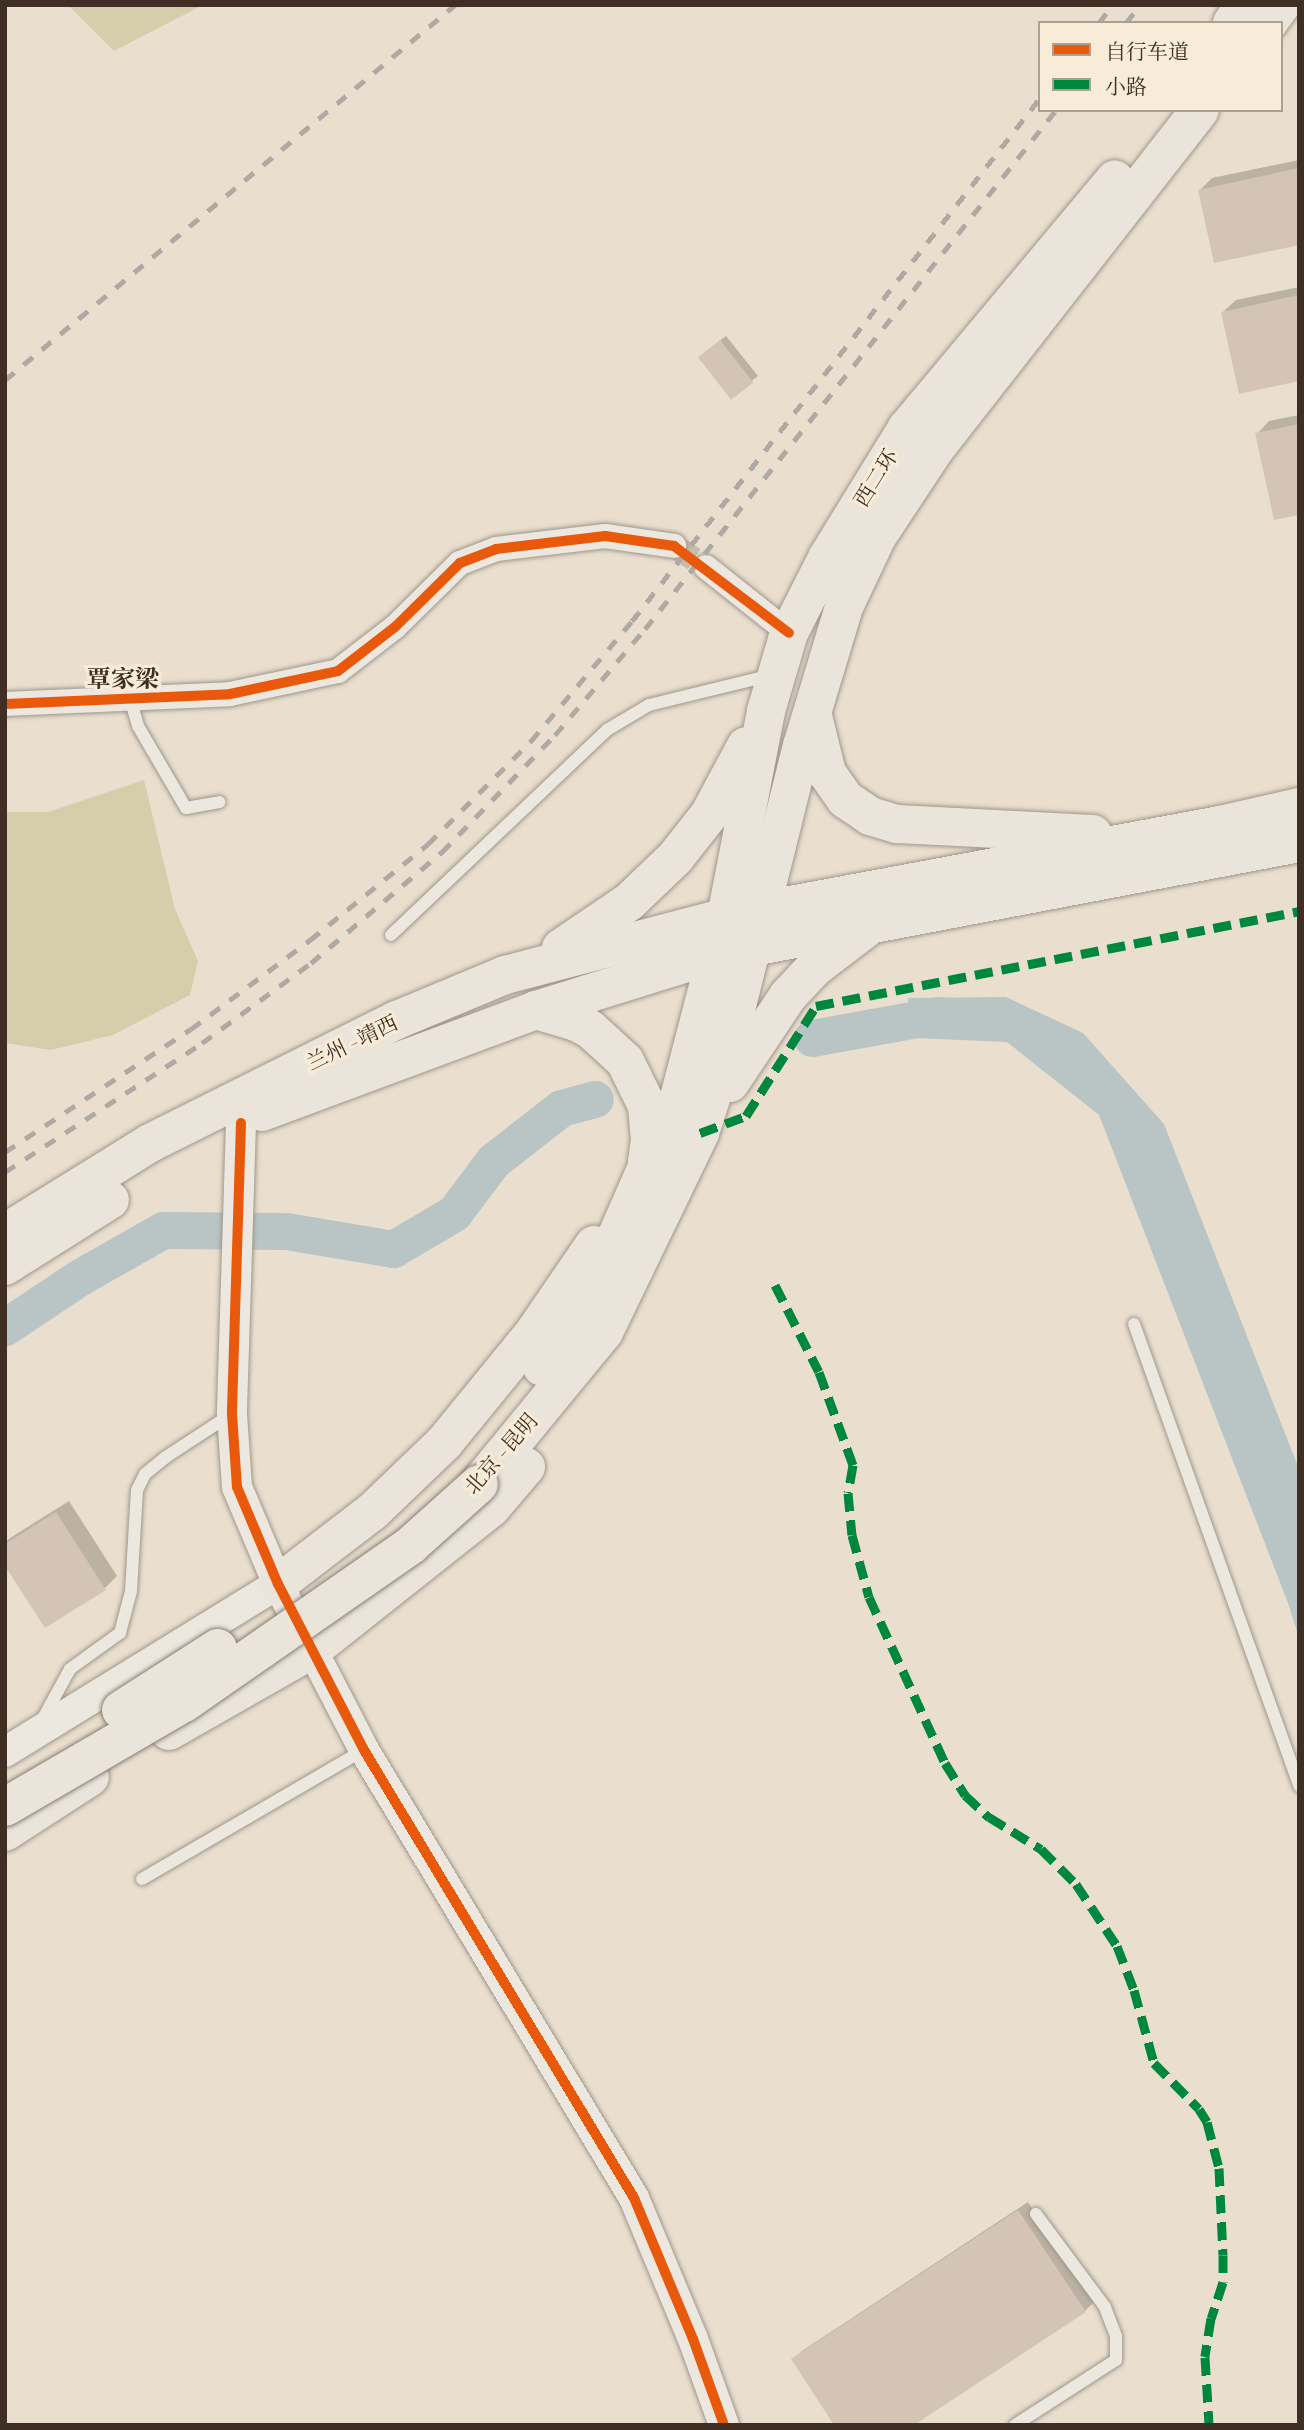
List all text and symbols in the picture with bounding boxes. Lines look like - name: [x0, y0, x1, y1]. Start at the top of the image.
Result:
- legend: [1038, 21, 1283, 112]
- text: 自行车道: [1105, 40, 1189, 64]
- text: 小路: [1105, 75, 1147, 99]
- street label: 西二环: [849, 445, 903, 511]
- district label: 覃家梁: [87, 666, 159, 694]
- street label: 兰州 - 靖西: [302, 1010, 402, 1076]
- street label: 北京 - 昆明: [459, 1409, 543, 1499]

